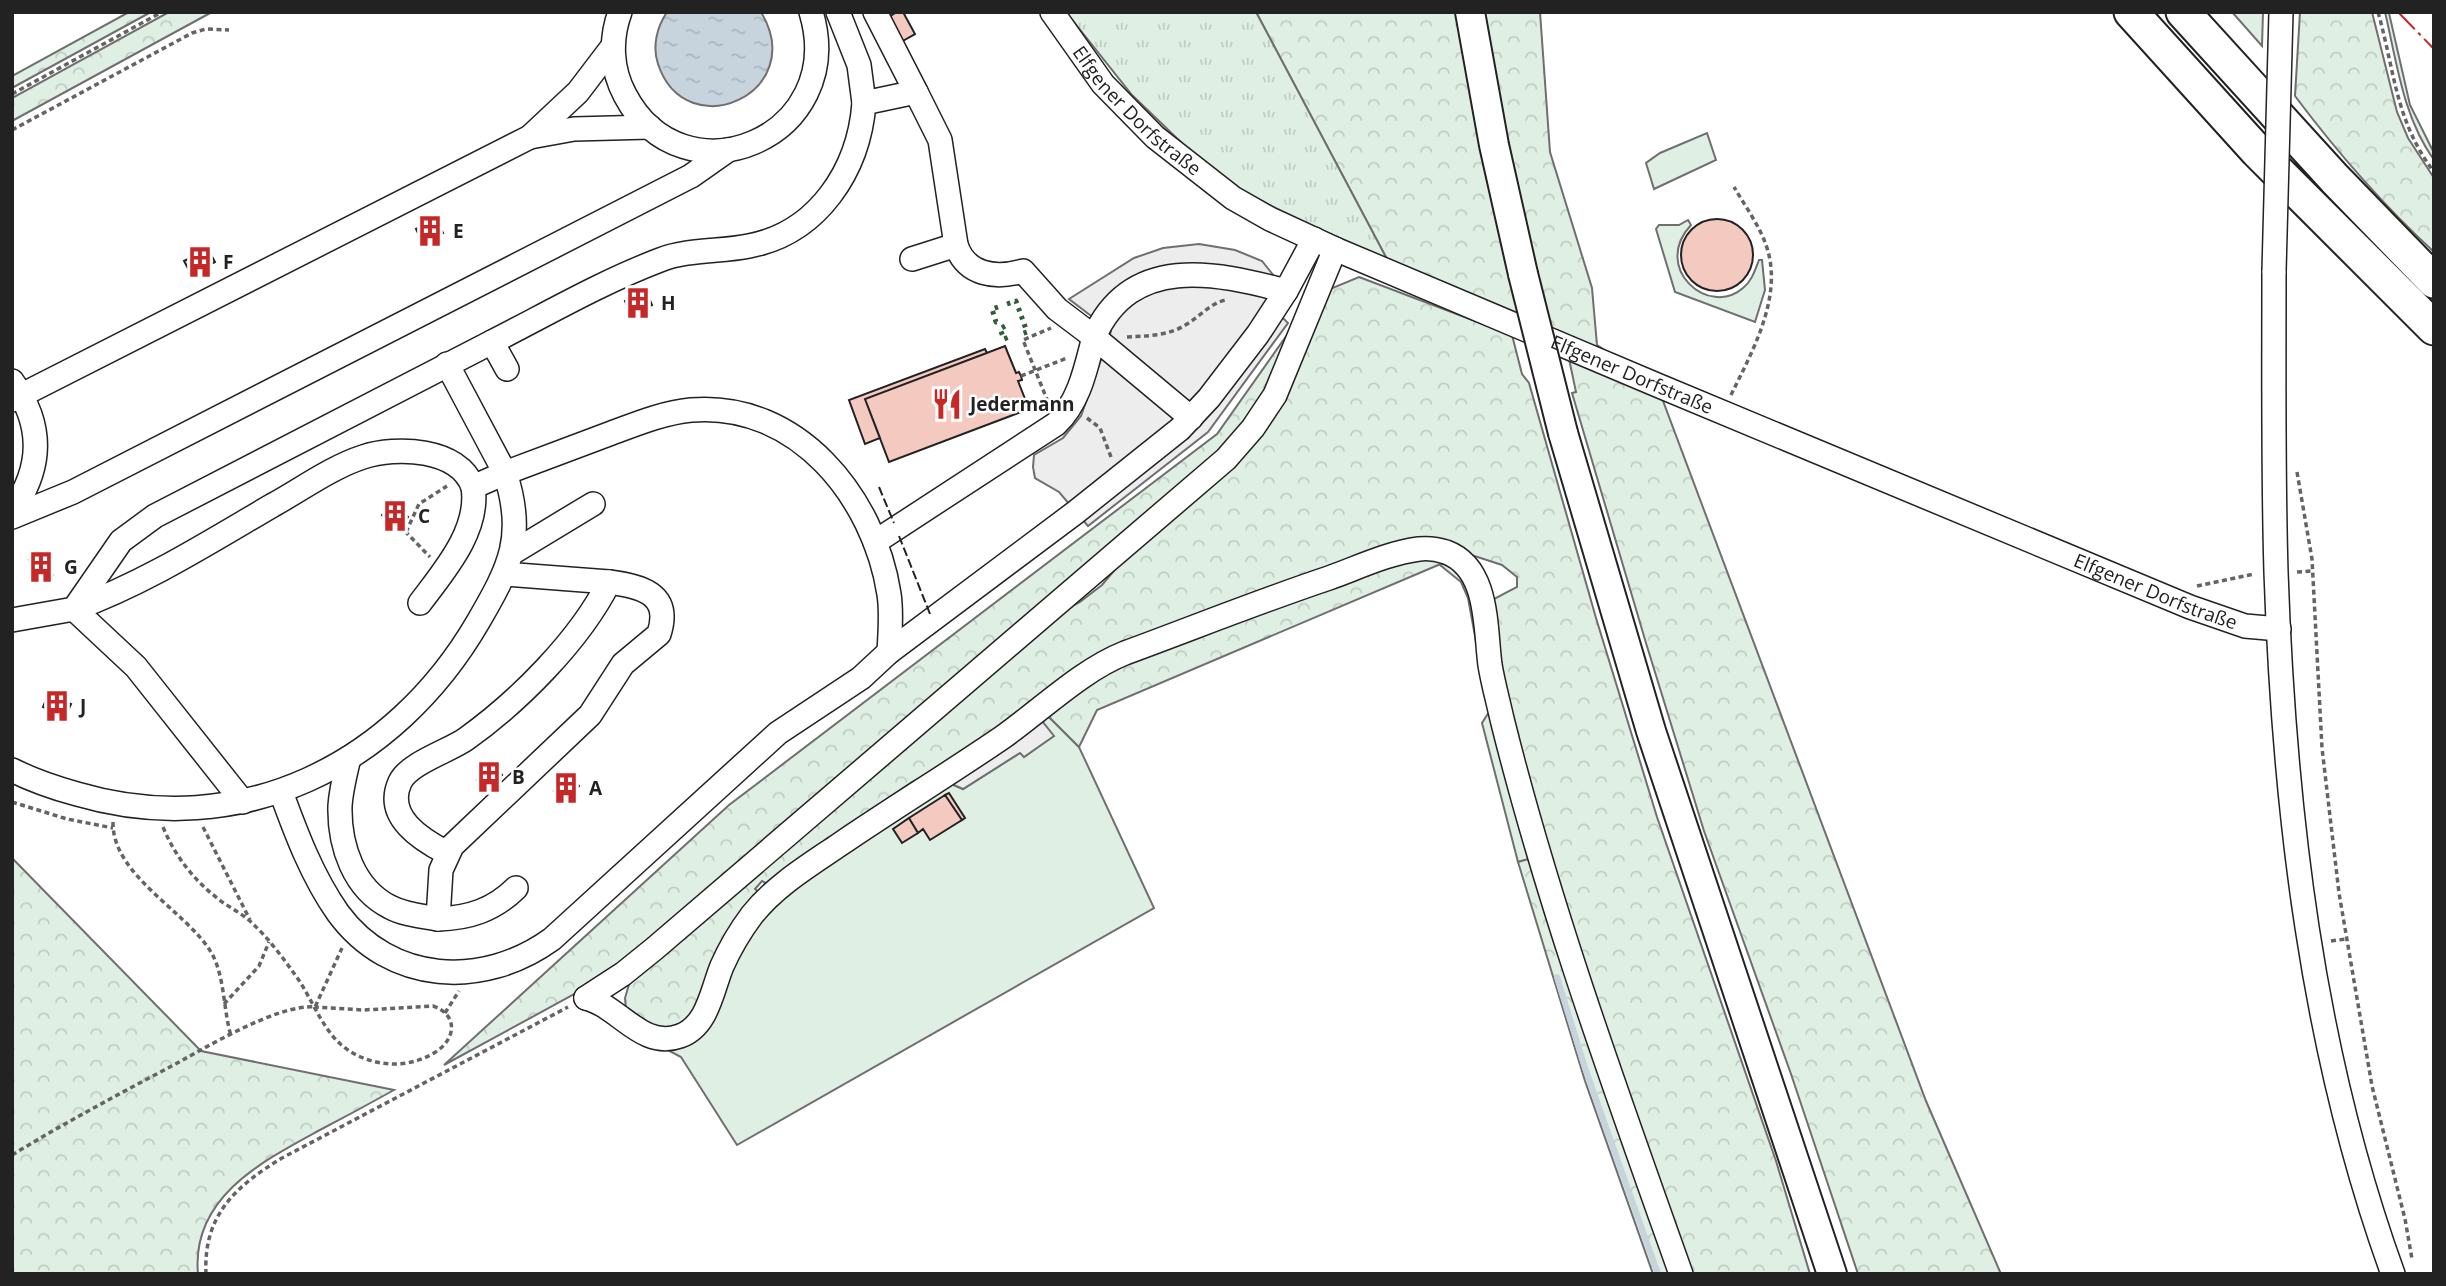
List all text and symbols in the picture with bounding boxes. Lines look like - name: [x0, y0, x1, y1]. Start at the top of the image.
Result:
- street label: Elfgener Dorfstraße: [1067, 40, 1207, 181]
- building icon: E: [413, 214, 447, 248]
- place label: E: [453, 218, 464, 244]
- building icon: F: [183, 245, 217, 279]
- place label: F: [223, 249, 233, 275]
- building icon: H: [621, 286, 655, 320]
- place label: H: [661, 290, 676, 316]
- street label: Elfgener Dorfstraße: [1547, 329, 1717, 420]
- restaurant icon: Jedermann: [930, 387, 964, 421]
- place label: Jedermann: [968, 391, 1075, 417]
- building icon: C: [378, 499, 412, 533]
- place label: C: [418, 503, 430, 529]
- street label: Elfgener Dorfstraße: [2070, 547, 2241, 635]
- building icon: G: [24, 550, 58, 584]
- place label: G: [64, 554, 78, 580]
- building icon: J: [40, 689, 74, 723]
- place label: J: [78, 693, 86, 719]
- building icon: B: [472, 760, 506, 794]
- place label: B: [512, 764, 525, 790]
- building icon: A: [549, 771, 583, 805]
- place label: A: [589, 775, 603, 801]

